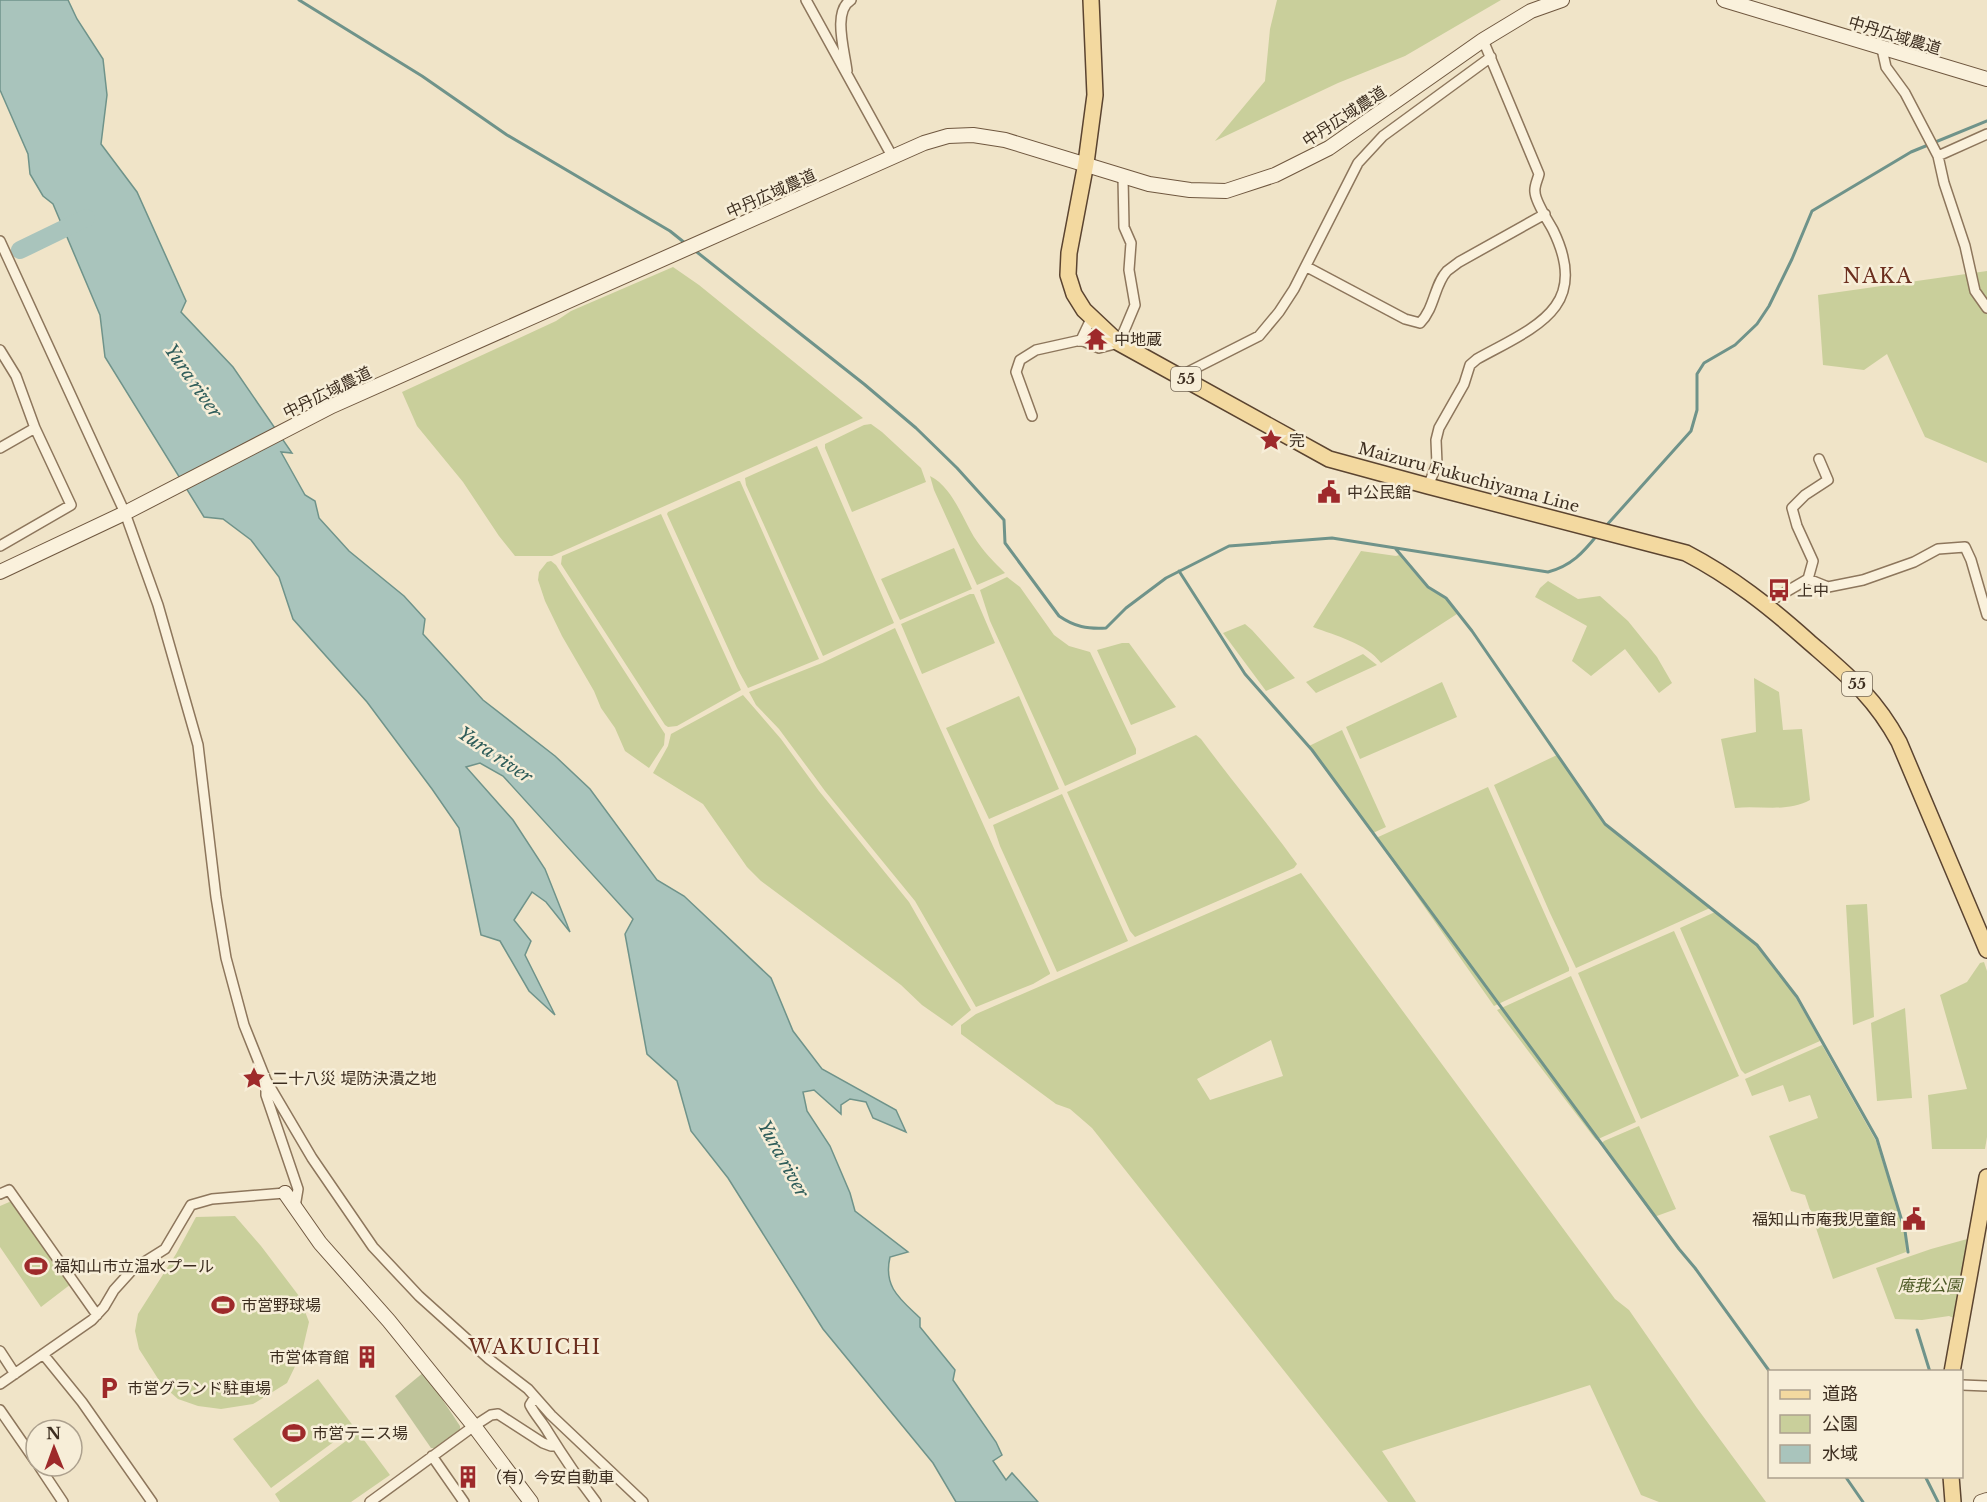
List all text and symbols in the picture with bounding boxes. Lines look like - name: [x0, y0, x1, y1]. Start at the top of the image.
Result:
- street label: 中丹広域農道: [1846, 11, 1944, 59]
- street label: 中丹広域農道: [1298, 81, 1390, 151]
- street label: 中丹広域農道: [723, 164, 819, 222]
- district label: NAKA: [1843, 264, 1913, 288]
- temple icon: 中地蔵: [1083, 326, 1109, 352]
- place label: 中地蔵: [1114, 329, 1162, 349]
- water label: Yura river: [160, 340, 227, 423]
- street label: 中丹広域農道: [279, 362, 375, 422]
- road number: 55: [1171, 367, 1201, 391]
- place icon: 完: [1258, 427, 1284, 453]
- place label: 完: [1289, 430, 1305, 450]
- street label: Maizuru Fukuchiyama Line: [1356, 438, 1582, 516]
- public building icon: 中公民館: [1316, 479, 1342, 505]
- place label: 中公民館: [1347, 482, 1411, 502]
- bus stop icon: 上中: [1766, 577, 1792, 603]
- place label: 上中: [1797, 580, 1829, 600]
- road number: 55: [1842, 672, 1872, 696]
- water label: Yura river: [454, 722, 537, 788]
- place icon: 二十八災 堤防決潰之地: [241, 1065, 267, 1091]
- place label: 二十八災 堤防決潰之地: [272, 1068, 437, 1088]
- water label: Yura river: [753, 1116, 814, 1202]
- public building icon: 福知山市庵我児童館: [1901, 1206, 1927, 1232]
- place label: 福知山市庵我児童館: [1752, 1209, 1896, 1229]
- sports icon: 福知山市立温水プール: [23, 1253, 49, 1279]
- place label: 福知山市立温水プール: [54, 1256, 214, 1276]
- park label: 庵我公園: [1898, 1275, 1964, 1295]
- sports icon: 市営野球場: [210, 1292, 236, 1318]
- place label: 市営野球場: [241, 1295, 321, 1315]
- district label: WAKUICHI: [467, 1335, 602, 1359]
- building icon: 市営体育館: [354, 1344, 380, 1370]
- place label: 市営体育館: [269, 1347, 349, 1367]
- legend: [1768, 1370, 1963, 1478]
- parking icon: 市営グランド駐車場: [96, 1375, 122, 1401]
- place label: 市営グランド駐車場: [127, 1378, 271, 1398]
- text: 道路: [1822, 1383, 1858, 1405]
- text: 公園: [1822, 1413, 1858, 1435]
- north arrow: [24, 1418, 84, 1478]
- sports icon: 市営テニス場: [281, 1420, 307, 1446]
- text: N: [46, 1423, 61, 1443]
- place label: 市営テニス場: [312, 1423, 408, 1443]
- text: 水域: [1822, 1443, 1858, 1465]
- building icon: （有）今安自動車: [455, 1464, 481, 1490]
- place label: （有）今安自動車: [486, 1467, 614, 1487]

